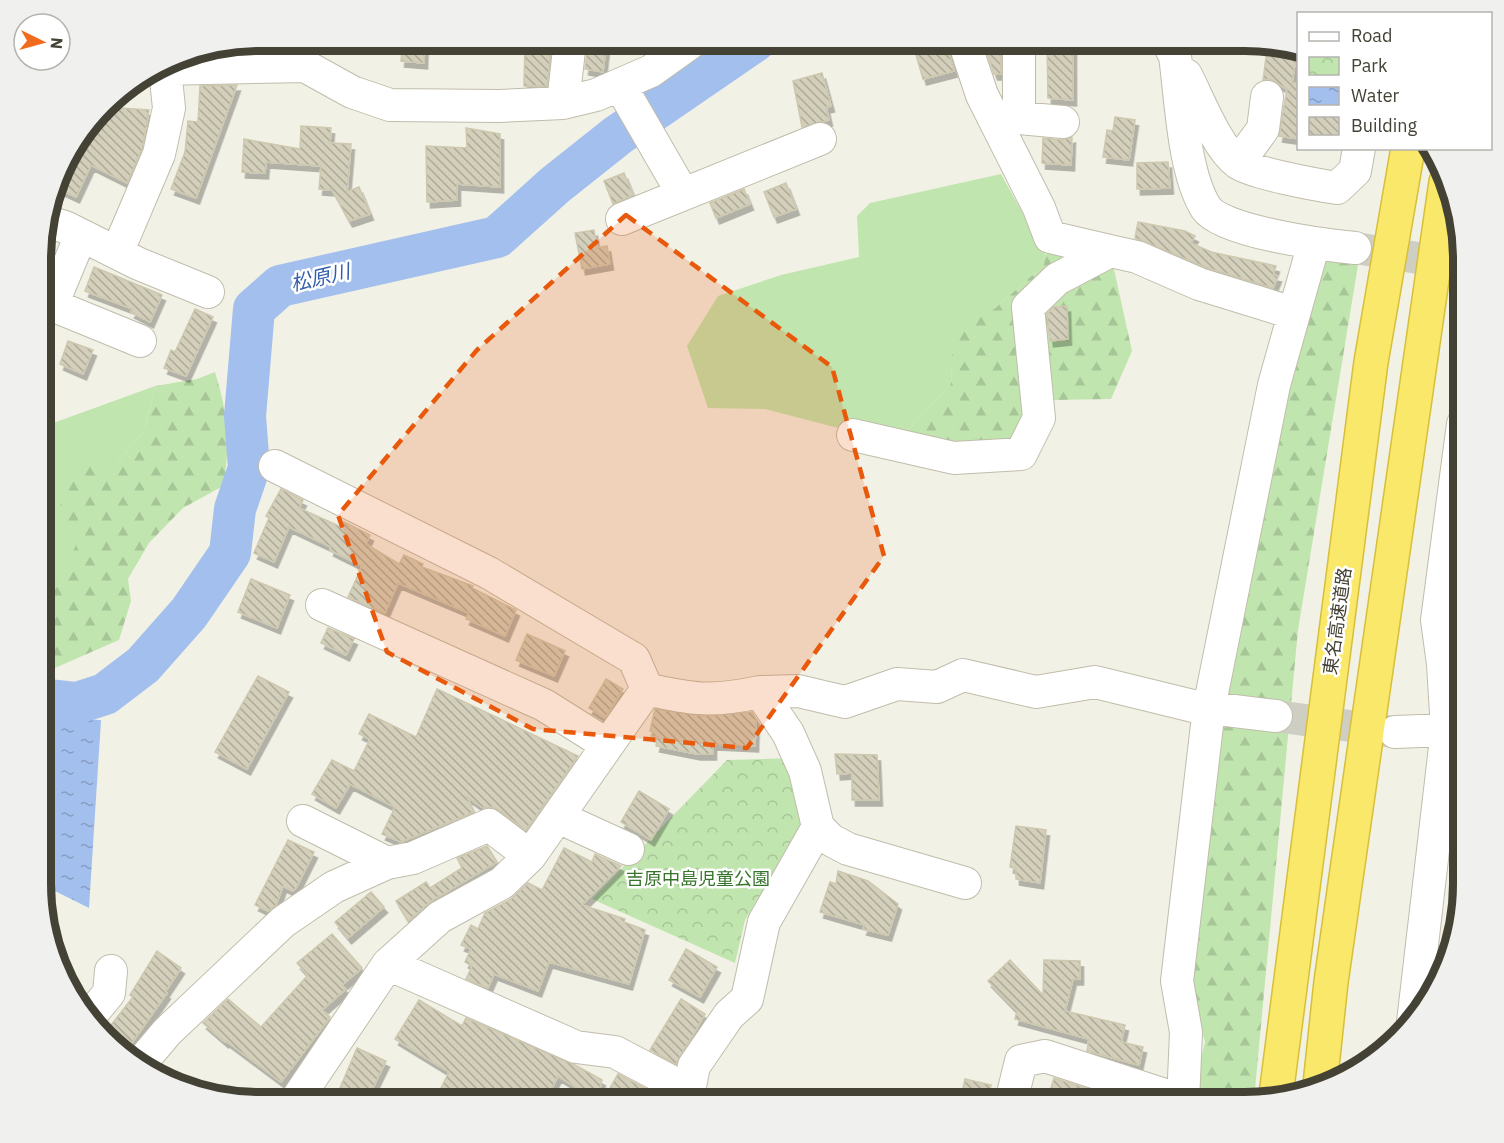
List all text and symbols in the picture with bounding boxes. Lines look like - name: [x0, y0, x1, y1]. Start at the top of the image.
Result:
- north arrow: [12, 12, 72, 72]
- legend: [1297, 12, 1492, 150]
- text: Road: [1351, 24, 1392, 47]
- text: N: [46, 37, 67, 50]
- text: Park: [1351, 54, 1388, 77]
- text: Water: [1351, 84, 1400, 107]
- text: Building: [1351, 114, 1418, 137]
- water label: 松原川: [288, 257, 354, 297]
- street label: 東名高速道路: [1318, 566, 1356, 676]
- park label: 吉原中島児童公園: [626, 867, 770, 890]

